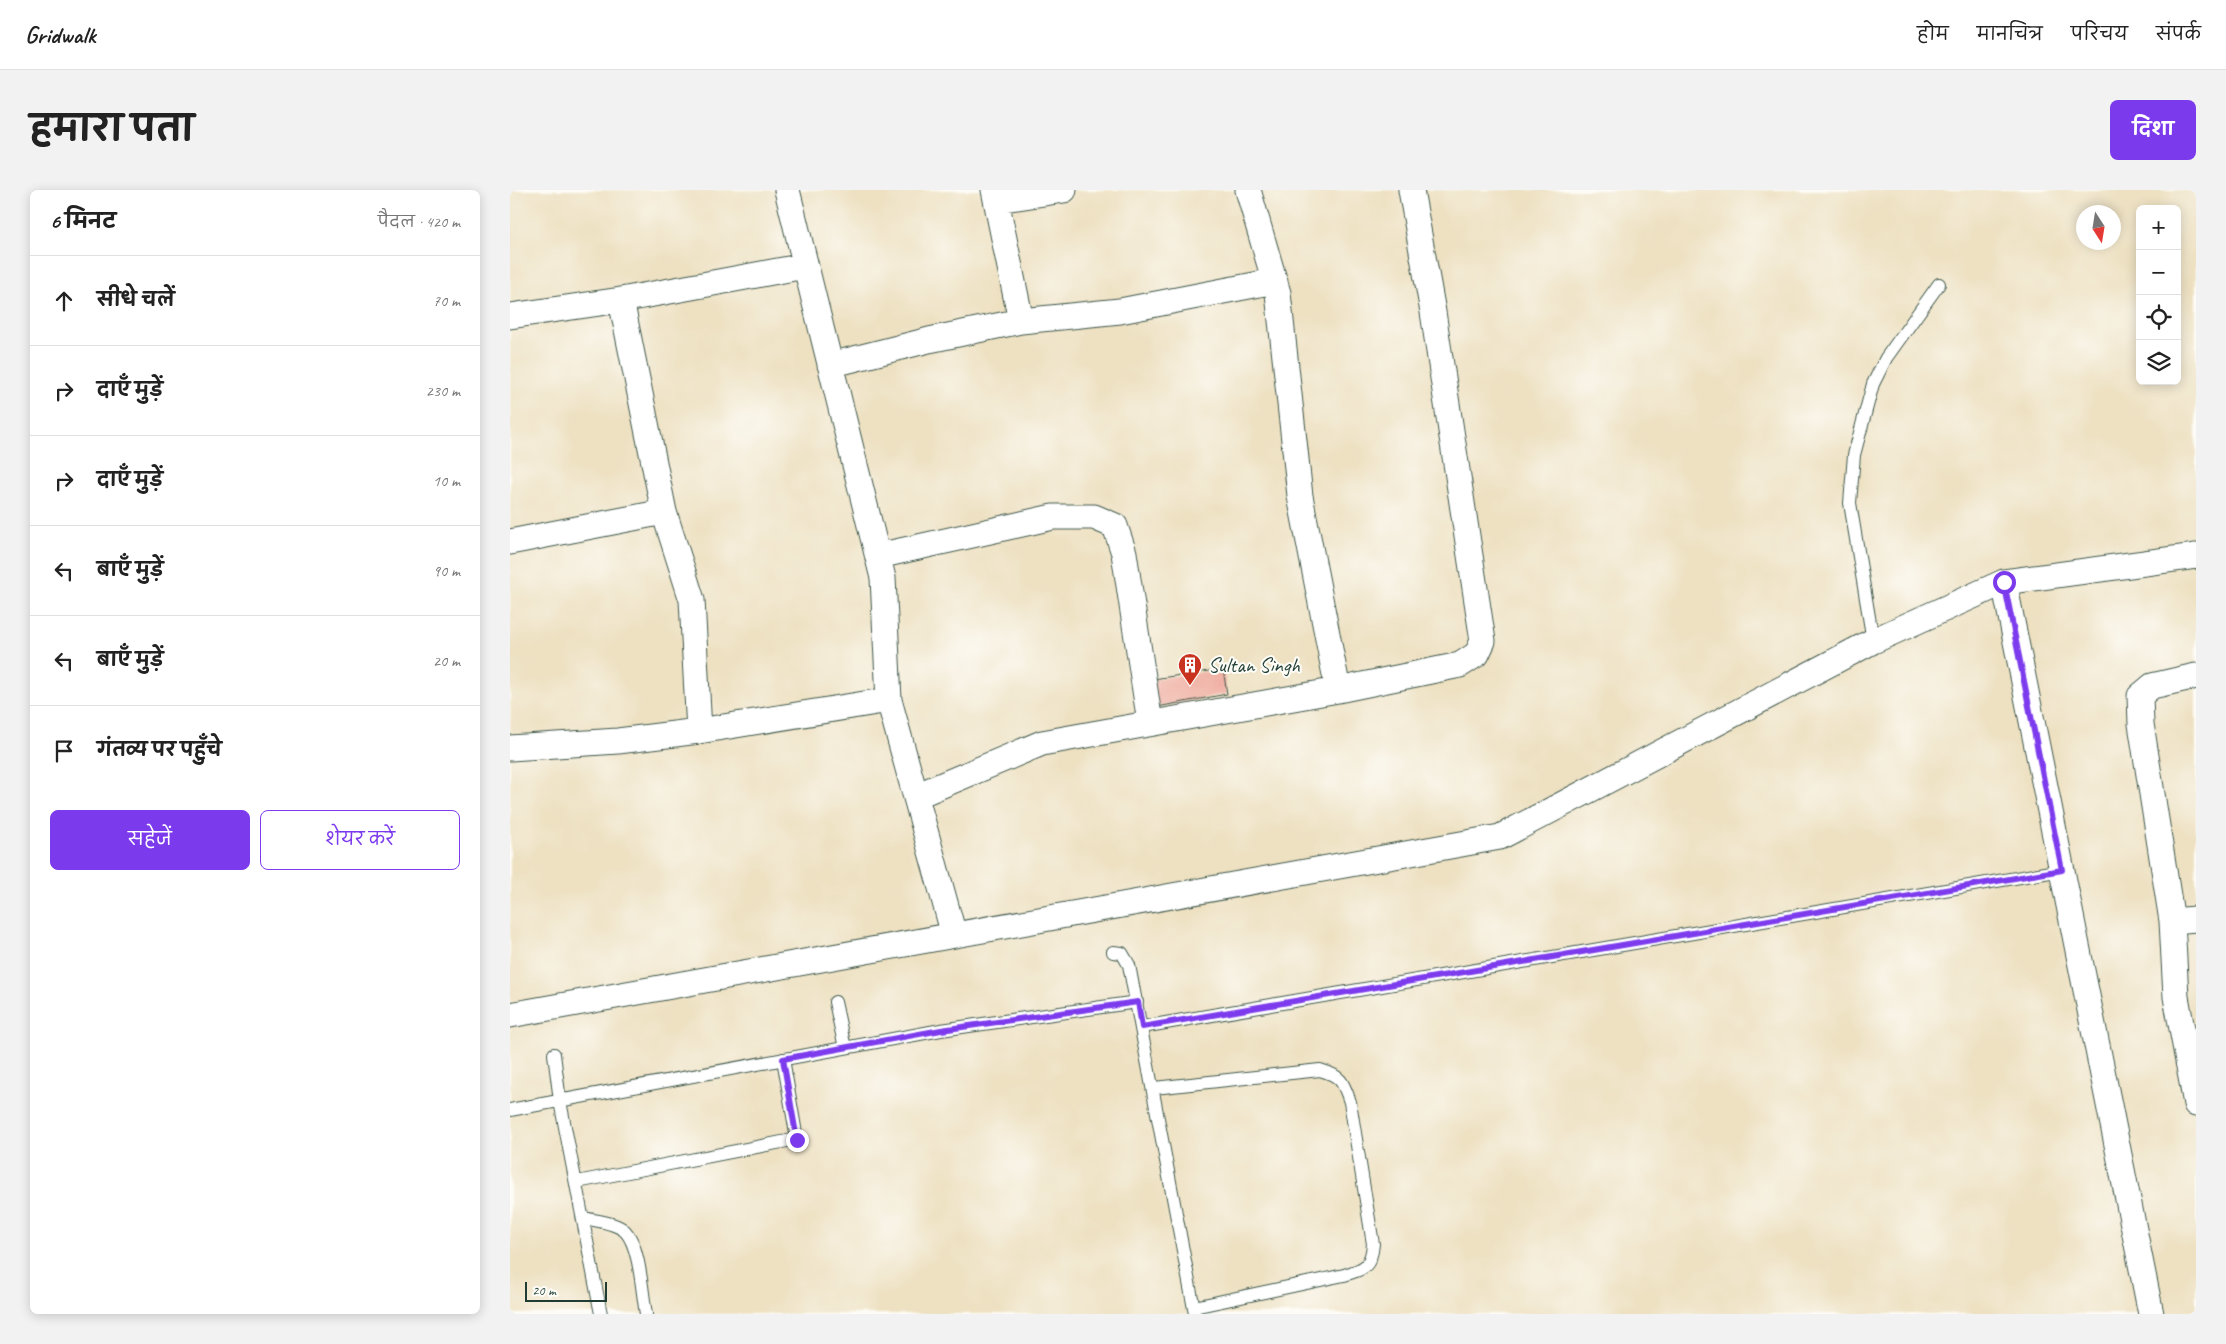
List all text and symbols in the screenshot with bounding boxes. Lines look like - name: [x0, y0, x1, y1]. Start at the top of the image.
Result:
- text: Gridwalk: [25, 20, 95, 50]
- text: होम: [1917, 23, 1949, 45]
- text: मानचित्र: [1977, 23, 2043, 45]
- text: परिचय: [2071, 23, 2128, 45]
- text: संपर्क: [2156, 23, 2201, 45]
- button: दिशा: [2110, 100, 2196, 160]
- text: हमारा पता: [30, 106, 194, 151]
- north arrow: [2076, 205, 2121, 250]
- map controls: [2136, 205, 2181, 385]
- button: +: [2136, 205, 2181, 250]
- text: 6 मिनट: [50, 208, 116, 234]
- text: पैदल · 420 m: [378, 212, 460, 232]
- button: −: [2136, 250, 2181, 295]
- icon: ahead: [50, 287, 78, 315]
- text: सीधे चलें: [97, 288, 175, 312]
- text: 70 m: [433, 291, 460, 311]
- button: locate: [2136, 295, 2181, 340]
- button: layers: [2136, 340, 2181, 385]
- icon: right: [50, 377, 78, 405]
- text: दाएँ मुड़ें: [97, 378, 163, 402]
- text: 230 m: [426, 381, 460, 401]
- icon: right: [50, 467, 78, 495]
- text: दाएँ मुड़ें: [97, 468, 163, 492]
- text: 10 m: [433, 471, 460, 491]
- icon: left: [50, 557, 78, 585]
- text: बाएँ मुड़ें: [97, 558, 163, 582]
- text: 90 m: [433, 561, 460, 581]
- route start: [1993, 571, 2016, 594]
- icon: left: [50, 647, 78, 675]
- text: बाएँ मुड़ें: [97, 648, 163, 672]
- text: 20 m: [433, 651, 460, 671]
- building icon: Sultan Singh: [1177, 652, 1203, 686]
- place label: Sultan Singh: [1208, 652, 1300, 678]
- icon: arrive: [50, 737, 78, 765]
- text: गंतव्य पर पहुँचे: [97, 738, 222, 762]
- button: सहेजें: [50, 810, 250, 870]
- button: शेयर करें: [260, 810, 460, 870]
- route end: [786, 1129, 809, 1152]
- scale bar: [525, 1279, 608, 1302]
- text: 20 m: [532, 1282, 556, 1299]

